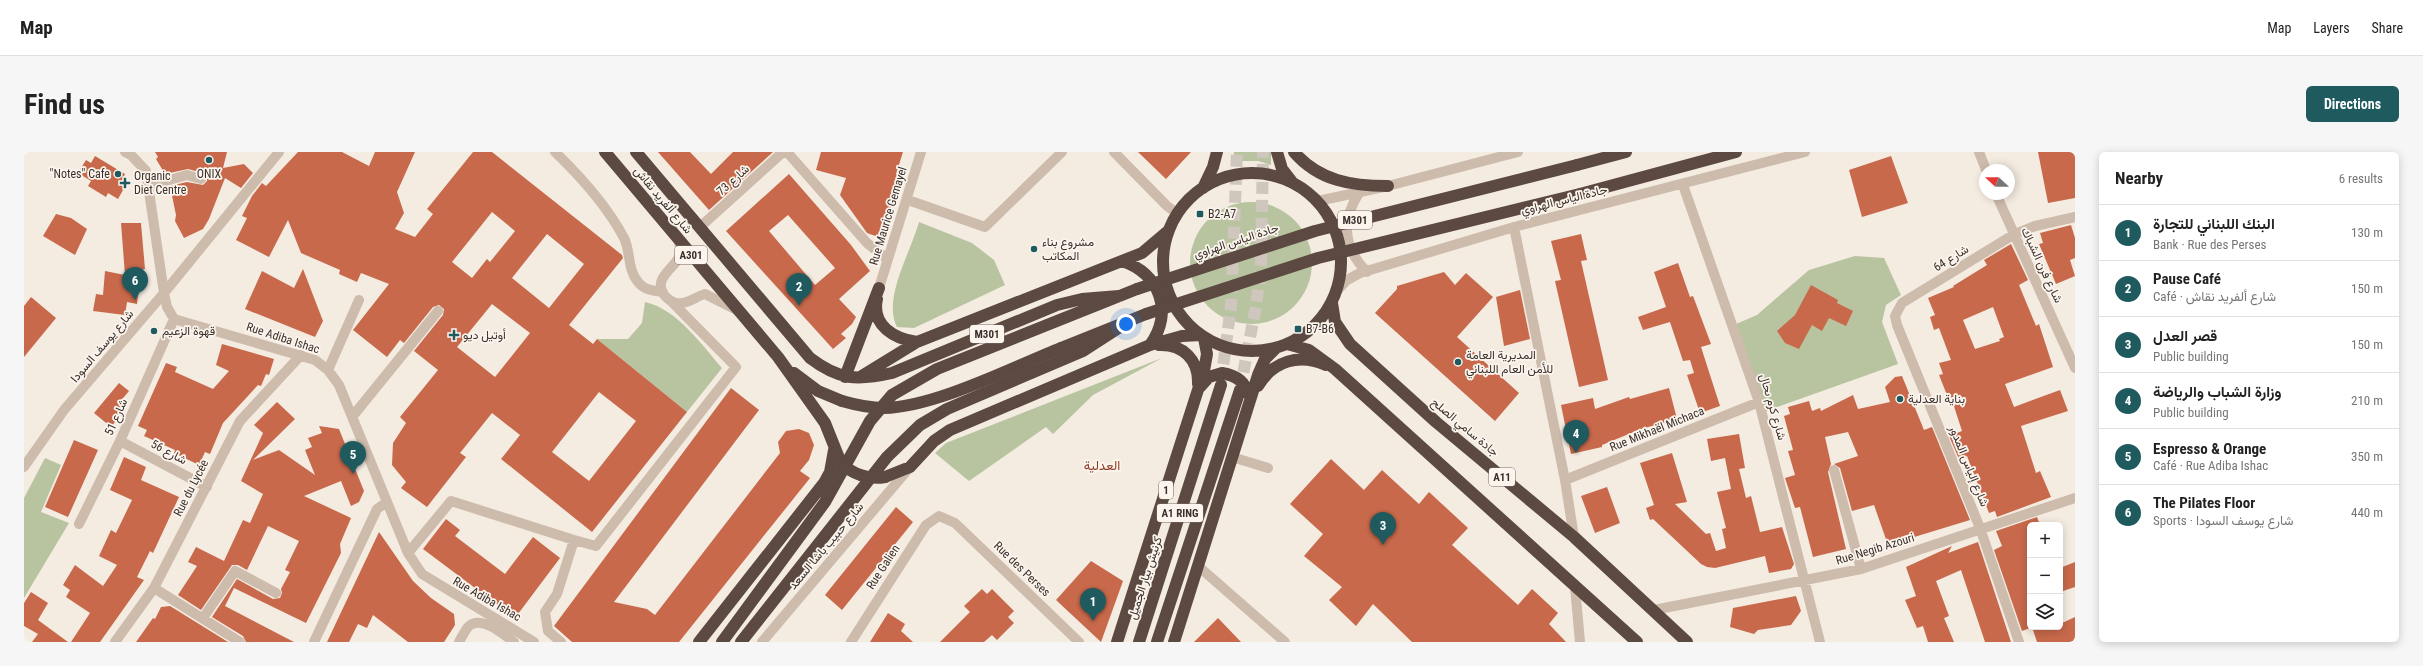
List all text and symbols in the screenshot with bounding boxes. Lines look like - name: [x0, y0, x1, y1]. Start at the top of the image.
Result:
- text: Map: [20, 16, 53, 39]
- text: Map: [2267, 20, 2291, 36]
- text: Layers: [2313, 20, 2350, 36]
- text: Share: [2372, 20, 2403, 36]
- button: Directions: [2306, 86, 2399, 122]
- text: Find us: [24, 88, 105, 121]
- marker: ONIX: [204, 155, 214, 165]
- street label: شارع 73: [714, 162, 753, 200]
- street label: شارع ألفريد نقاش: [629, 164, 695, 238]
- north arrow: [1979, 164, 2015, 200]
- street label: Rue Maurice Gemayel: [866, 165, 910, 267]
- place label: "Notes" Cafe: [50, 167, 110, 181]
- place label: ONIX: [197, 167, 222, 181]
- text: Nearby: [2115, 168, 2163, 188]
- marker: "Notes" Cafe: [113, 169, 123, 179]
- place label: Organic Diet Centre: [134, 169, 187, 197]
- text: 6 results: [2339, 171, 2383, 186]
- marker: Organic Diet Centre: [119, 177, 131, 189]
- street label: جادة الياس الهراوي: [1519, 182, 1609, 220]
- place label: B2-A7: [1208, 207, 1236, 221]
- marker: B2-A7: [1195, 209, 1205, 219]
- road number: M301: [1338, 211, 1372, 229]
- text: البنك اللبناني للتجارة: [2153, 215, 2275, 233]
- street label: جادة الياس الهراوي: [1192, 221, 1281, 264]
- street label: شارع فرن الشباك: [2017, 225, 2066, 306]
- text: 1: [2125, 225, 2131, 240]
- text: 130 m: [2351, 225, 2383, 240]
- place label: مشروع بناء المكاتب: [1042, 235, 1094, 263]
- text: Bank · Rue des Perses: [2153, 237, 2266, 252]
- street label: شارع 64: [1931, 242, 1972, 276]
- marker: مشروع بناء المكاتب: [1029, 244, 1039, 254]
- road number: A301: [675, 246, 707, 264]
- pin: 6: [122, 267, 148, 300]
- text: Pause Café: [2153, 270, 2221, 288]
- pin: 2: [786, 273, 812, 306]
- text: 2: [2125, 281, 2131, 296]
- text: 150 m: [2351, 281, 2383, 296]
- text: Café · شارع ألفريد نقاش: [2153, 289, 2276, 304]
- street label: شارع يوسف السودا: [68, 307, 138, 386]
- your location: [1116, 314, 1136, 334]
- street label: Rue Adiba Ishac: [245, 320, 322, 357]
- place label: B7-B6: [1306, 322, 1334, 336]
- place label: قهوة الزعيم: [162, 324, 215, 339]
- marker: B7-B6: [1293, 324, 1303, 334]
- road number: M301: [970, 325, 1004, 343]
- marker: قهوة الزعيم: [149, 326, 159, 336]
- text: قصر العدل: [2153, 327, 2217, 345]
- place label: أوتيل ديو: [463, 328, 506, 343]
- marker: أوتيل ديو: [448, 329, 460, 341]
- text: 3: [2125, 337, 2131, 352]
- text: 150 m: [2351, 337, 2383, 352]
- place label: المديرية العامة للأمن العام اللبناني: [1466, 348, 1553, 379]
- text: Public building: [2153, 349, 2229, 364]
- marker: المديرية العامة للأمن العام اللبناني: [1453, 357, 1463, 367]
- street label: شارع كرم ىحال: [1755, 372, 1789, 442]
- text: وزارة الشباب والرياضة: [2153, 383, 2281, 401]
- place label: بناية العدلية: [1908, 392, 1965, 406]
- text: 4: [2125, 393, 2131, 408]
- text: 210 m: [2351, 393, 2383, 408]
- marker: بناية العدلية: [1895, 394, 1905, 404]
- street label: جادة سامي الصلح: [1427, 395, 1502, 462]
- street label: شارع 51: [102, 396, 132, 438]
- street label: Rue Mikhaël Michaca: [1608, 404, 1707, 454]
- text: Public building: [2153, 405, 2229, 420]
- pin: 4: [1563, 420, 1589, 453]
- street label: شارع إلياس المدور: [1944, 422, 1992, 509]
- street label: شارع 56: [148, 437, 189, 469]
- text: Espresso & Orange: [2153, 440, 2266, 458]
- pin: 5: [340, 441, 366, 474]
- text: 5: [2125, 449, 2131, 464]
- text: 350 m: [2351, 449, 2383, 464]
- street label: Rue du Lycée: [171, 457, 211, 519]
- district label: العدلية: [1084, 458, 1120, 473]
- text: Café · Rue Adiba Ishac: [2153, 458, 2268, 473]
- road number: A11: [1489, 468, 1515, 486]
- road number: 1: [1159, 481, 1173, 499]
- text: The Pilates Floor: [2153, 494, 2255, 512]
- street label: شارع حبيب باشا السعد: [786, 500, 868, 594]
- road number: A1 RING: [1157, 504, 1203, 522]
- text: 6: [2125, 505, 2131, 520]
- text: 440 m: [2351, 505, 2383, 520]
- pin: 3: [1370, 512, 1396, 545]
- text: Sports · شارع يوسف السودا: [2153, 513, 2294, 528]
- map controls: [2027, 522, 2063, 630]
- button: +: [2027, 522, 2063, 558]
- street label: Rue Negib Azouri: [1834, 530, 1916, 568]
- street label: كرنيش بيار الجميل: [1125, 535, 1166, 622]
- street label: Rue des Perses: [991, 539, 1053, 599]
- street label: Rue Galien: [863, 542, 903, 592]
- button: −: [2027, 558, 2063, 594]
- street label: Rue Adiba Ishac: [451, 574, 524, 624]
- pin: 1: [1080, 588, 1106, 621]
- button: layers: [2027, 594, 2063, 630]

